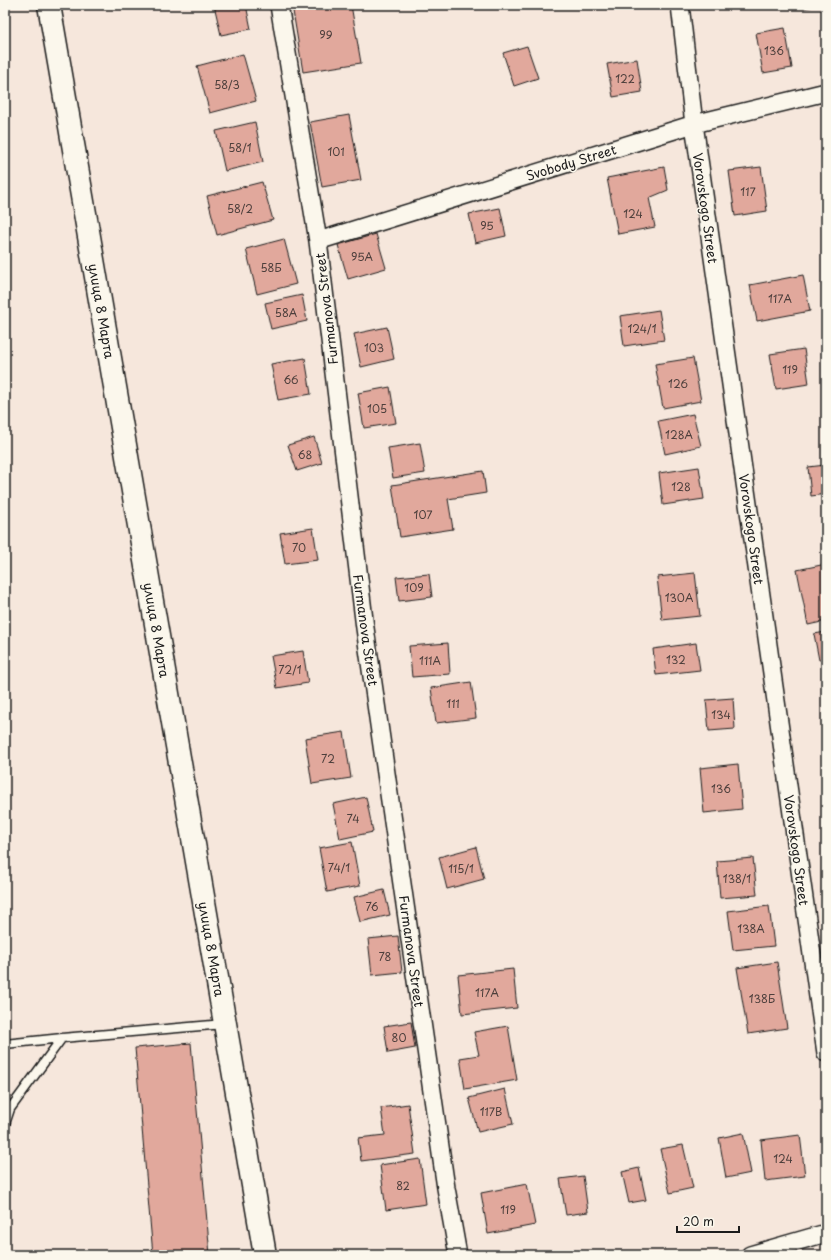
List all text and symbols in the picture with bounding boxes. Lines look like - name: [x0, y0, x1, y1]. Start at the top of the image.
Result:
- house number: 99: [319, 26, 333, 43]
- house number: 136: [764, 42, 784, 59]
- house number: 122: [615, 70, 635, 87]
- house number: 58/3: [214, 76, 240, 93]
- house number: 58/1: [228, 139, 252, 156]
- street label: Svobody Street: [524, 139, 618, 185]
- house number: 101: [327, 143, 345, 160]
- street label: Vorovskogo Street: [689, 151, 723, 265]
- house number: 117: [740, 183, 756, 200]
- house number: 58/2: [227, 200, 253, 217]
- house number: 124: [623, 205, 643, 222]
- house number: 95: [480, 217, 494, 234]
- house number: 95А: [351, 248, 374, 265]
- street label: Furmanova Street: [310, 252, 342, 366]
- house number: 58Б: [260, 259, 282, 276]
- street label: улица 8 Марта: [84, 262, 120, 360]
- house number: 117А: [768, 290, 792, 307]
- house number: 58А: [275, 304, 298, 321]
- house number: 124/1: [627, 320, 657, 337]
- house number: 103: [364, 339, 384, 356]
- house number: 119: [782, 361, 798, 378]
- house number: 66: [283, 371, 299, 388]
- house number: 126: [668, 375, 688, 392]
- house number: 105: [367, 400, 387, 417]
- house number: 128А: [665, 426, 694, 443]
- house number: 68: [298, 446, 312, 463]
- street label: Vorovskogo Street: [735, 472, 769, 586]
- house number: 128: [671, 478, 691, 495]
- house number: 107: [414, 506, 432, 523]
- house number: 70: [292, 539, 306, 556]
- street label: Furmanova Street: [349, 573, 383, 687]
- house number: 109: [404, 579, 424, 596]
- street label: улица 8 Марта: [139, 581, 175, 679]
- house number: 130А: [665, 589, 694, 606]
- house number: 132: [666, 651, 686, 668]
- house number: 111А: [419, 652, 441, 669]
- house number: 72/1: [278, 661, 302, 678]
- house number: 111: [446, 695, 460, 712]
- house number: 134: [711, 706, 731, 723]
- house number: 72: [321, 750, 335, 767]
- house number: 136: [711, 780, 731, 797]
- street label: Vorovskogo Street: [780, 793, 814, 907]
- house number: 74: [346, 810, 360, 827]
- house number: 74/1: [328, 859, 350, 876]
- house number: 115/1: [448, 860, 474, 877]
- house number: 138/1: [723, 870, 751, 887]
- street label: Furmanova Street: [395, 894, 429, 1008]
- house number: 76: [365, 898, 379, 915]
- street label: улица 8 Марта: [194, 900, 230, 998]
- house number: 138А: [737, 920, 765, 937]
- house number: 78: [379, 948, 392, 965]
- house number: 117А: [475, 984, 499, 1001]
- house number: 138Б: [749, 990, 775, 1007]
- house number: 80: [392, 1029, 406, 1046]
- house number: 117В: [480, 1103, 502, 1120]
- house number: 124: [773, 1150, 793, 1167]
- house number: 82: [396, 1177, 410, 1194]
- house number: 119: [500, 1201, 516, 1218]
- scale bar: [677, 1208, 739, 1234]
- text: 20 m: [683, 1212, 714, 1230]

